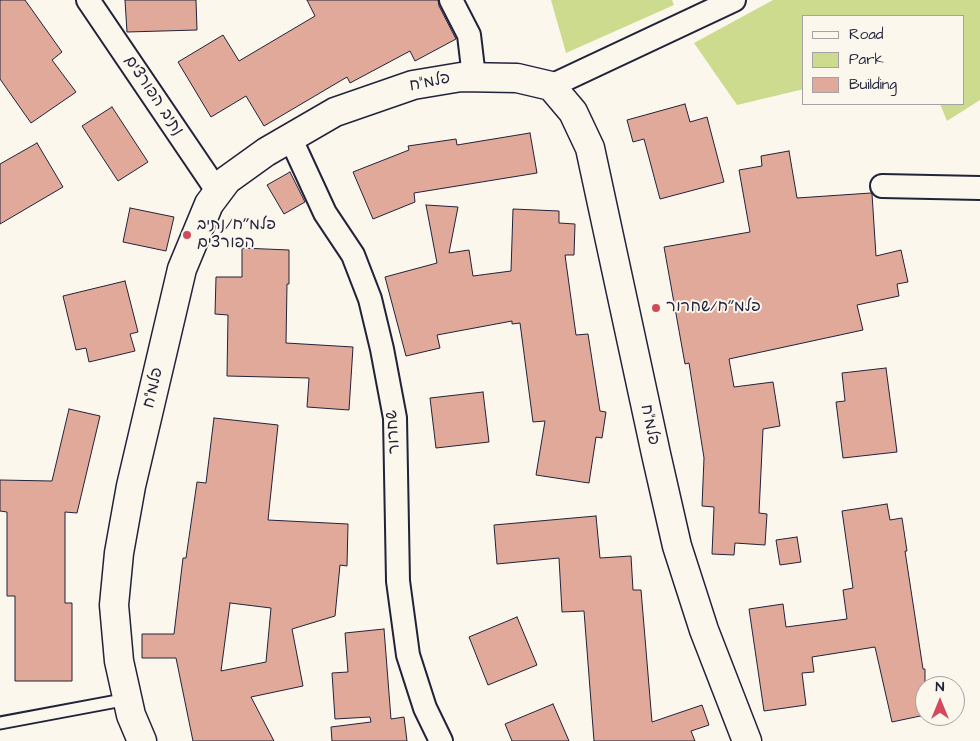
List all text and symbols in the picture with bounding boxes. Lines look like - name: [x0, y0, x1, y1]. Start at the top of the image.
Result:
- legend: [802, 15, 965, 105]
- text: Road: [849, 24, 883, 45]
- text: Park: [849, 49, 884, 70]
- street label: נתיב הפורצים: [119, 52, 187, 140]
- street label: פלמ"ח: [408, 69, 452, 97]
- text: Building: [849, 74, 897, 95]
- place label: פלמ״ח/נתיב הפורצים: [197, 216, 276, 254]
- marker: פלמ״ח/נתיב הפורצים: [181, 229, 193, 241]
- place label: פלמ״ח/שחרור: [666, 298, 761, 318]
- marker: פלמ״ח/שחרור: [650, 302, 662, 314]
- street label: פלמ"ח: [140, 366, 168, 410]
- street label: פלמ"ח: [635, 403, 663, 447]
- street label: שחרור: [383, 409, 405, 455]
- north arrow: [915, 676, 965, 726]
- text: N: [936, 677, 944, 697]

